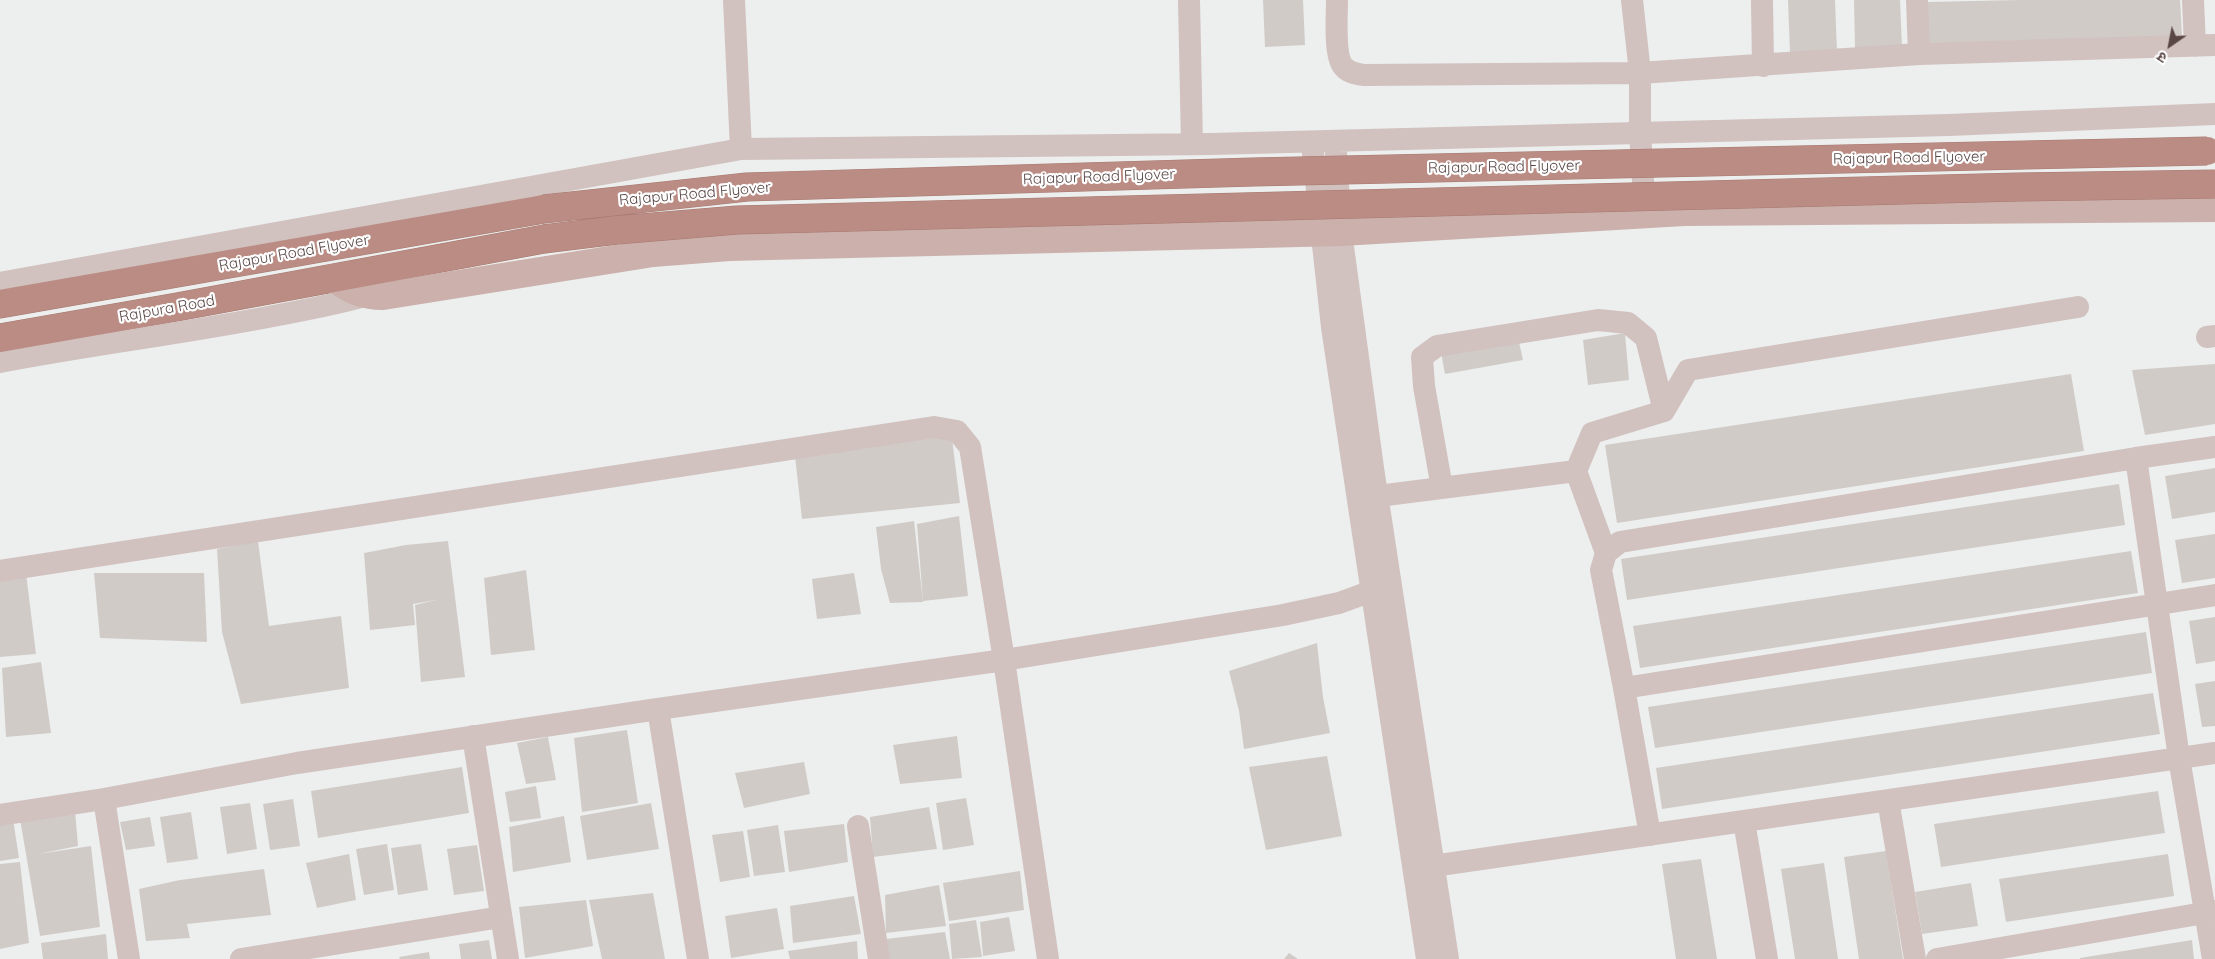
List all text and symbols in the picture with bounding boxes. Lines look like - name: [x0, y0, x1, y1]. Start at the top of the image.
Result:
- north arrow: [2145, 20, 2195, 70]
- text: उ: [2153, 48, 2170, 67]
- street label: Rajapur Road Flyover: [1833, 148, 1985, 168]
- street label: Rajapur Road Flyover: [1428, 157, 1580, 177]
- street label: Rajapur Road Flyover: [1023, 165, 1175, 189]
- street label: Rajapur Road Flyover: [618, 178, 772, 210]
- street label: Rajapur Road Flyover: [217, 231, 371, 275]
- street label: Rajpura Road: [118, 292, 216, 326]

